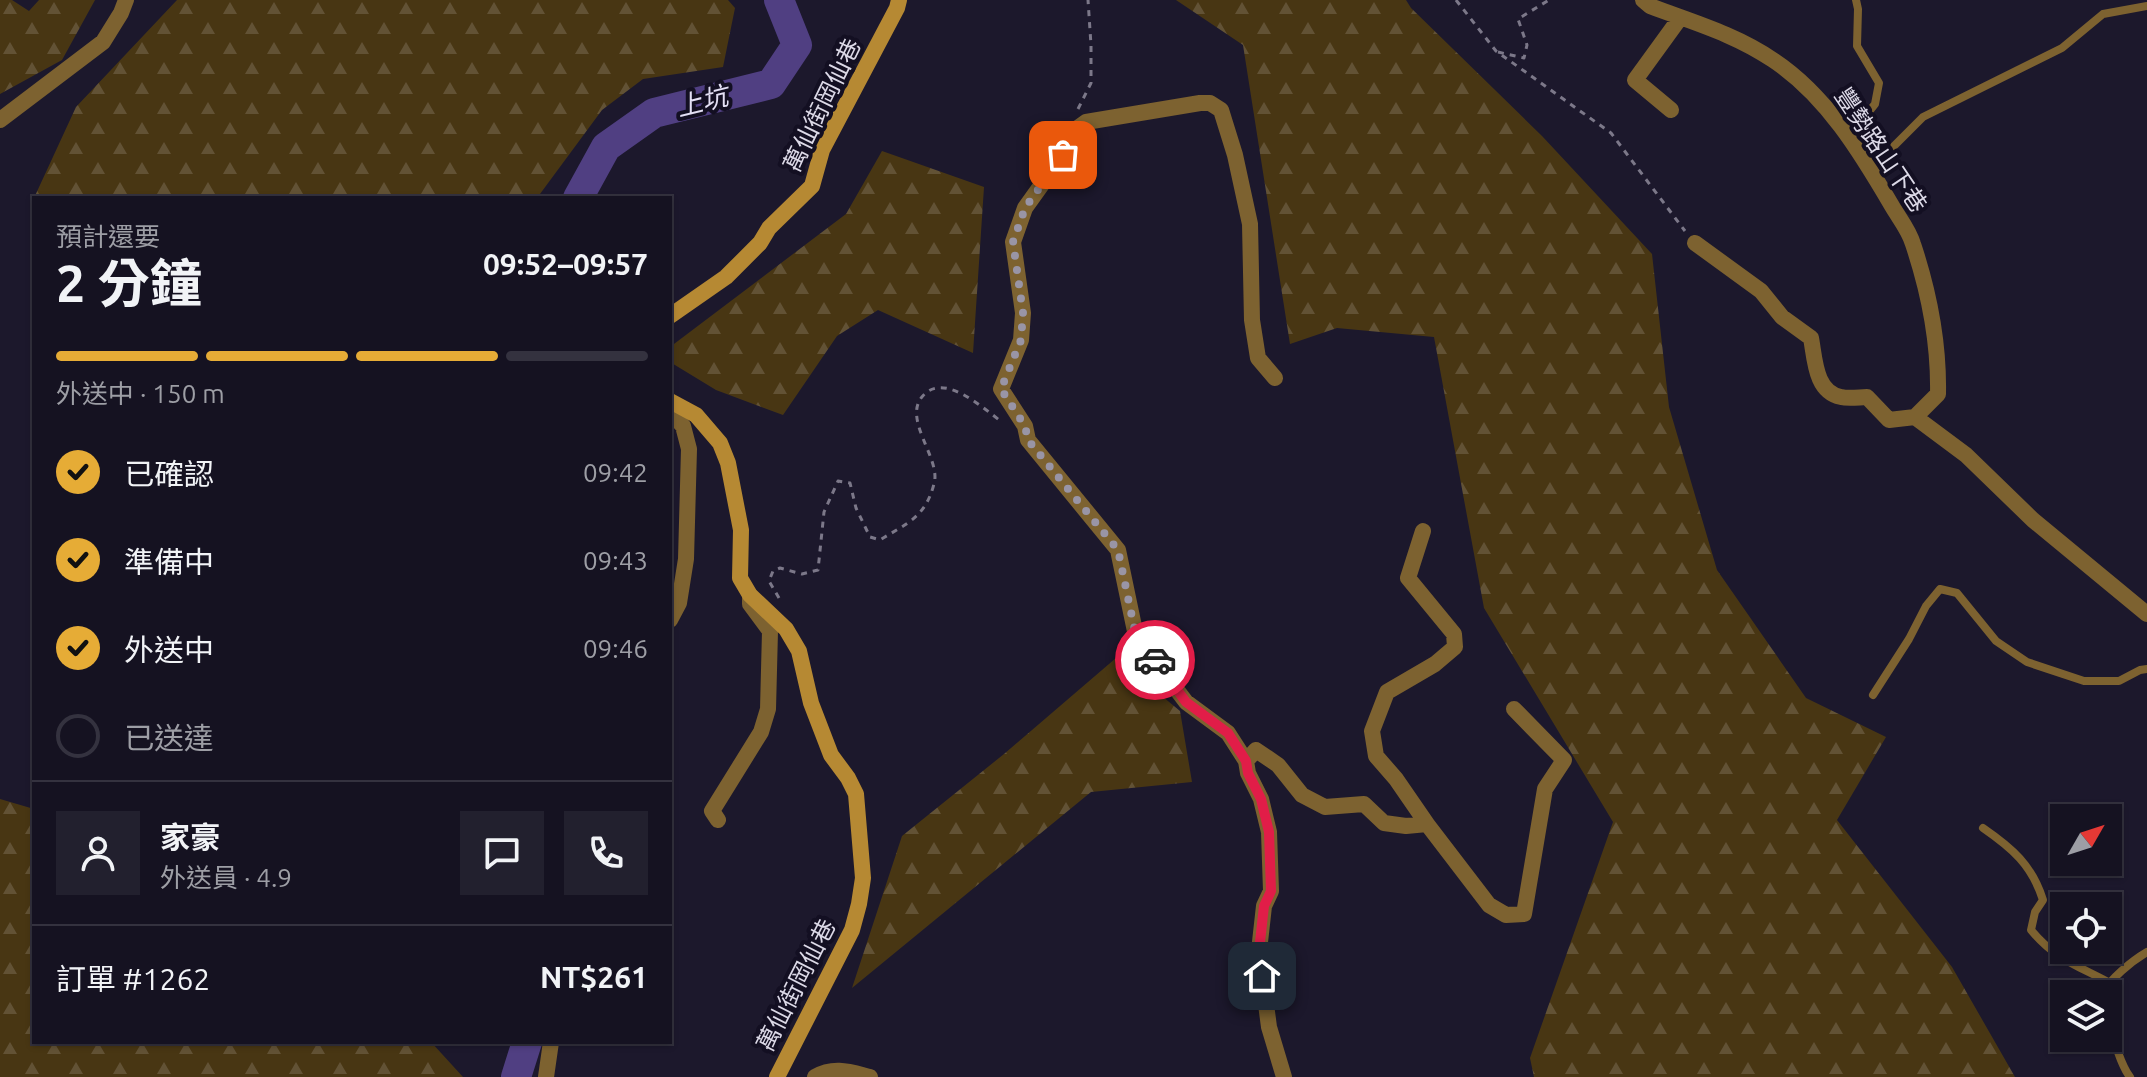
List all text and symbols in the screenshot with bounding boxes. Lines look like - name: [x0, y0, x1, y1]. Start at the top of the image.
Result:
- street label: 萬仙街岡仙巷: [778, 34, 866, 176]
- water label: 上坑: [673, 80, 735, 121]
- street label: 豐勢路山下巷: [1830, 83, 1932, 217]
- pin: [1029, 121, 1097, 189]
- icon: bag: [1041, 133, 1085, 177]
- text: 預計還要: [56, 222, 160, 251]
- text: 09:52–09:57: [483, 247, 648, 281]
- text: 2 分鐘: [56, 254, 202, 312]
- text: 外送中 · 150 m: [56, 379, 225, 408]
- icon: check: [56, 450, 100, 494]
- text: 已確認: [124, 457, 214, 491]
- text: 09:42: [583, 458, 648, 487]
- icon: check: [56, 538, 100, 582]
- text: 準備中: [124, 545, 214, 579]
- text: 09:43: [583, 546, 648, 575]
- courier: [1115, 620, 1195, 700]
- icon: check: [56, 626, 100, 670]
- text: 外送中: [124, 633, 214, 667]
- text: 09:46: [583, 634, 648, 663]
- icon: car: [1133, 638, 1177, 682]
- text: 已送達: [124, 721, 214, 755]
- north arrow: [2050, 804, 2122, 876]
- map controls: [2050, 804, 2122, 1052]
- button: person: [56, 811, 140, 895]
- button: chat: [460, 811, 544, 895]
- button: phone: [564, 811, 648, 895]
- text: 家豪: [160, 820, 220, 854]
- text: 外送員 · 4.9: [160, 863, 292, 892]
- button: locate: [2050, 892, 2122, 964]
- street label: 萬仙街岡仙巷: [751, 915, 841, 1055]
- pin: [1228, 942, 1296, 1010]
- icon: home: [1240, 954, 1284, 998]
- text: NT$261: [540, 960, 648, 994]
- text: 訂單 #1262: [56, 962, 210, 996]
- button: layers: [2050, 980, 2122, 1052]

